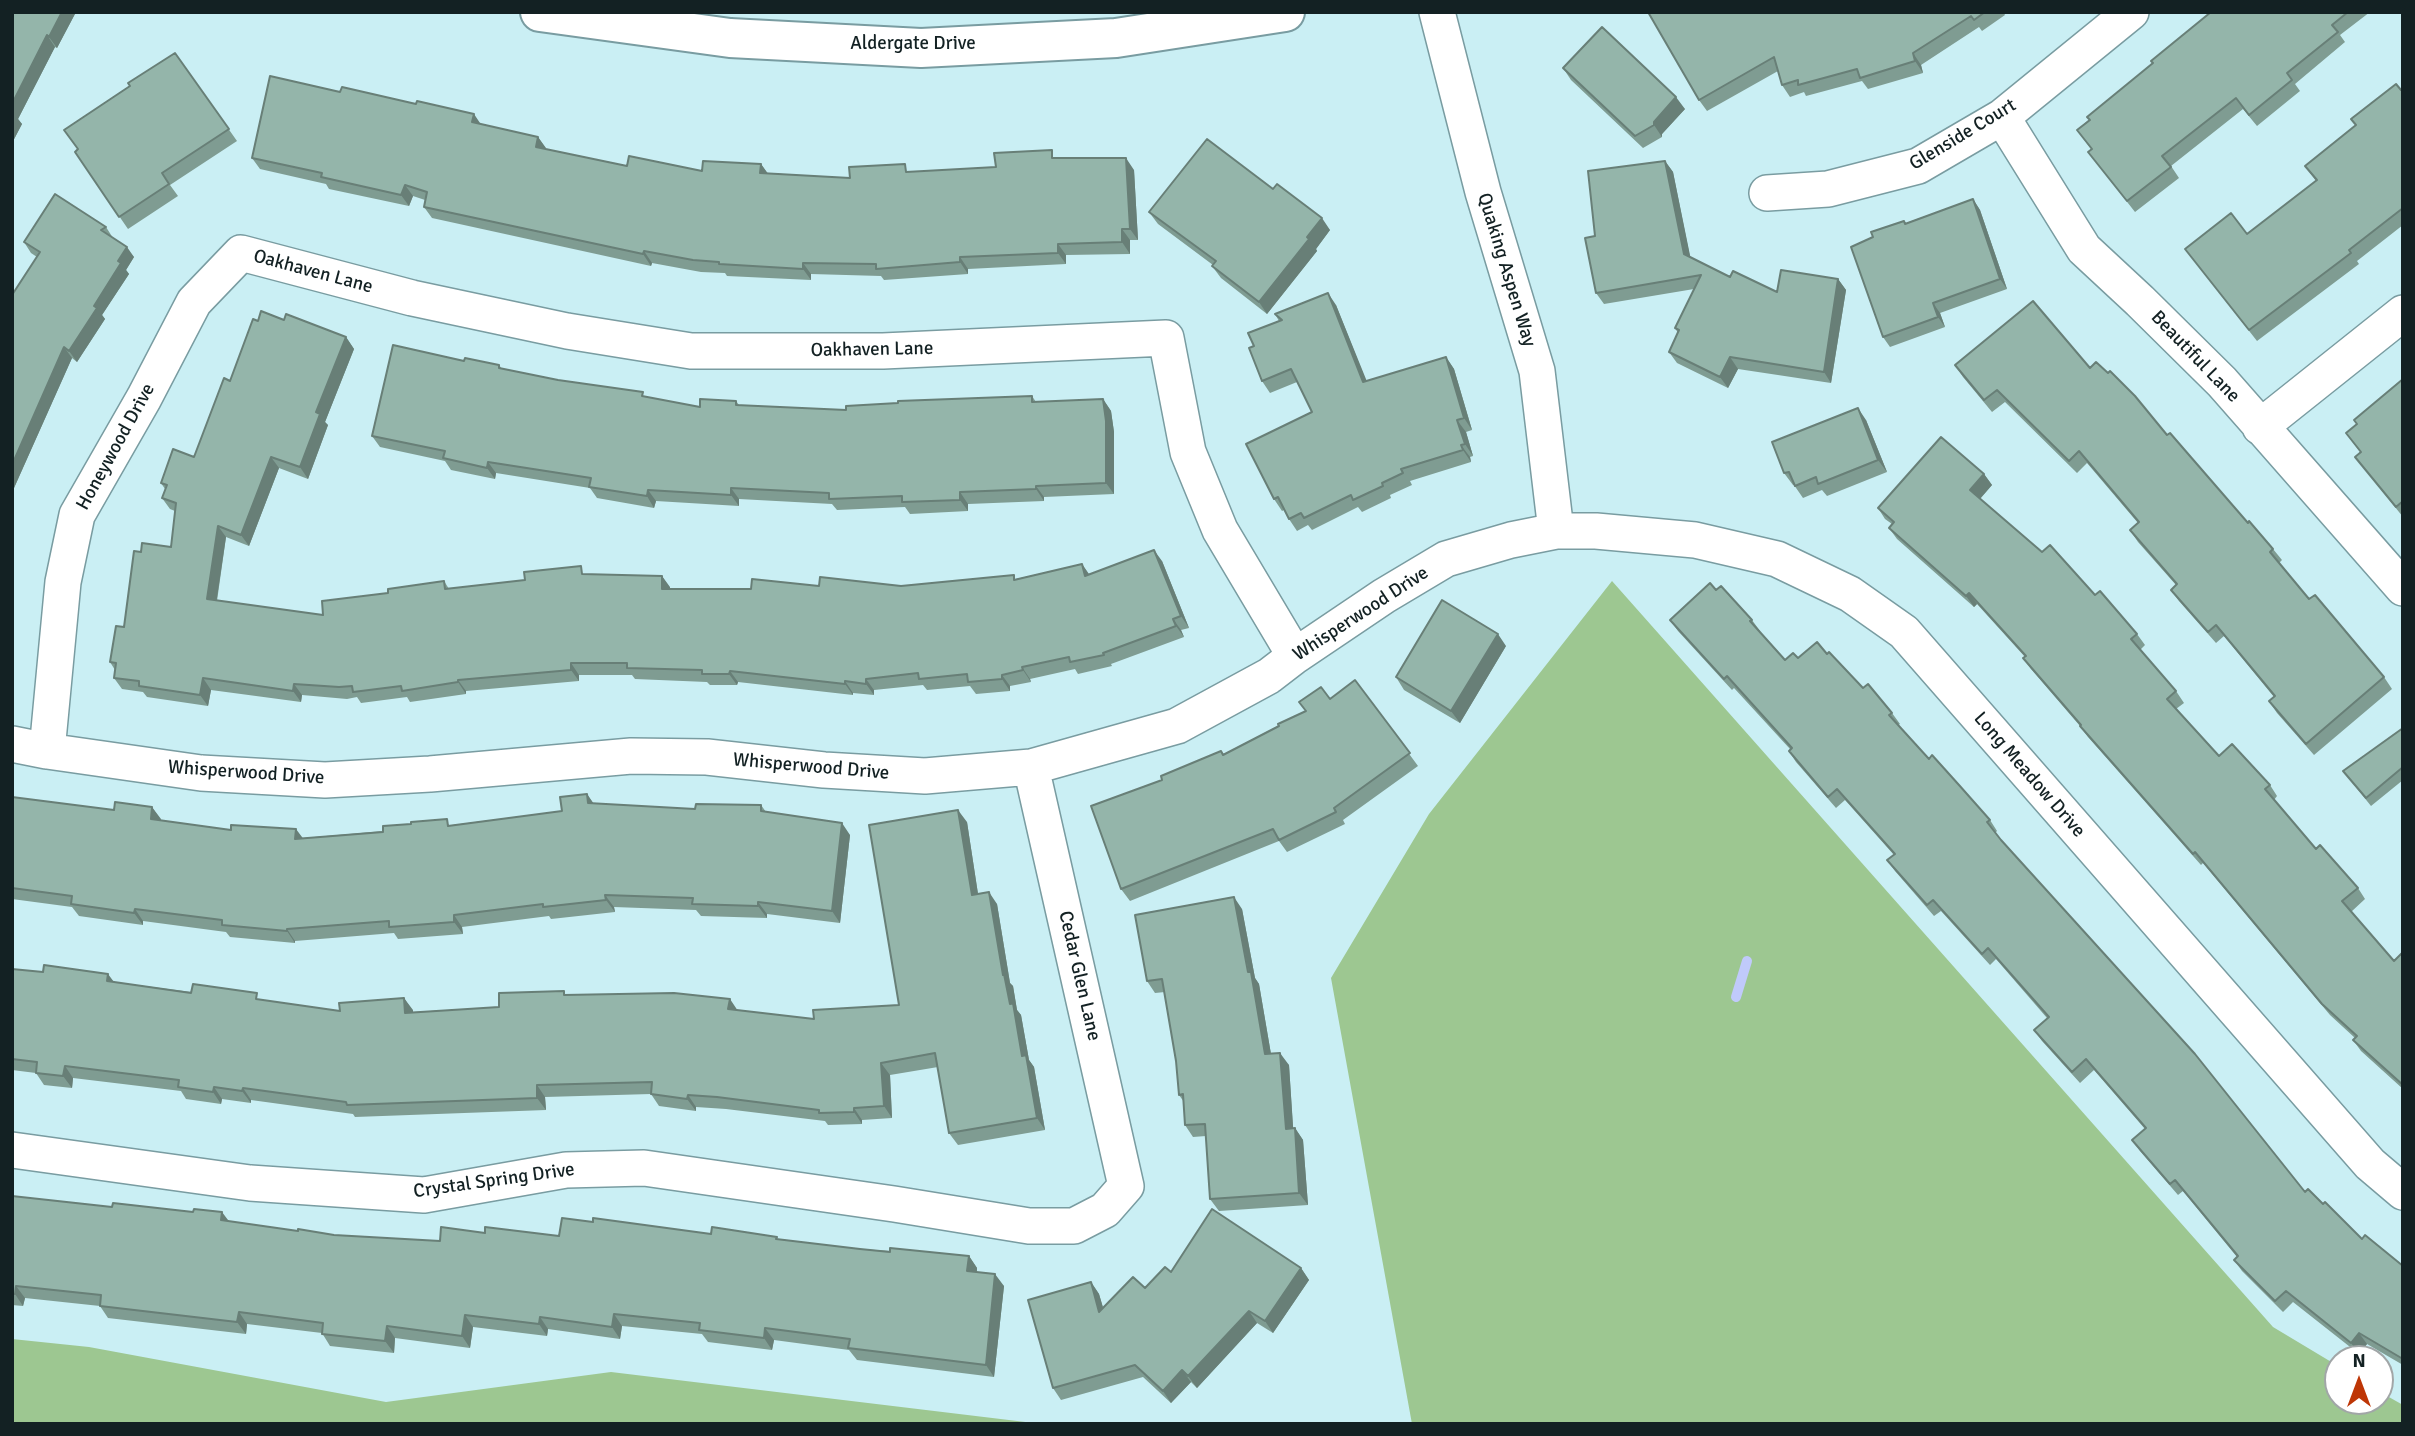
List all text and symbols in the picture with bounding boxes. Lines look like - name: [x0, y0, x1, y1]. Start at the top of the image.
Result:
- street label: Aldergate Drive: [850, 33, 976, 55]
- street label: Glenside Court: [1906, 94, 2020, 176]
- street label: Quaking Aspen Way: [1472, 190, 1540, 350]
- street label: Oakhaven Lane: [251, 245, 375, 299]
- street label: Beautiful Lane: [2146, 306, 2244, 408]
- street label: Oakhaven Lane: [810, 338, 934, 362]
- street label: Honeywood Drive: [72, 380, 160, 514]
- street label: Whisperwood Drive: [1289, 562, 1433, 666]
- street label: Long Meadow Drive: [1968, 708, 2090, 842]
- street label: Whisperwood Drive: [732, 749, 890, 785]
- street label: Whisperwood Drive: [167, 756, 325, 790]
- street label: Cedar Glen Lane: [1053, 909, 1105, 1043]
- street label: Crystal Spring Drive: [412, 1158, 576, 1204]
- north arrow: [2324, 1345, 2394, 1415]
- text: N: [2352, 1349, 2366, 1373]

